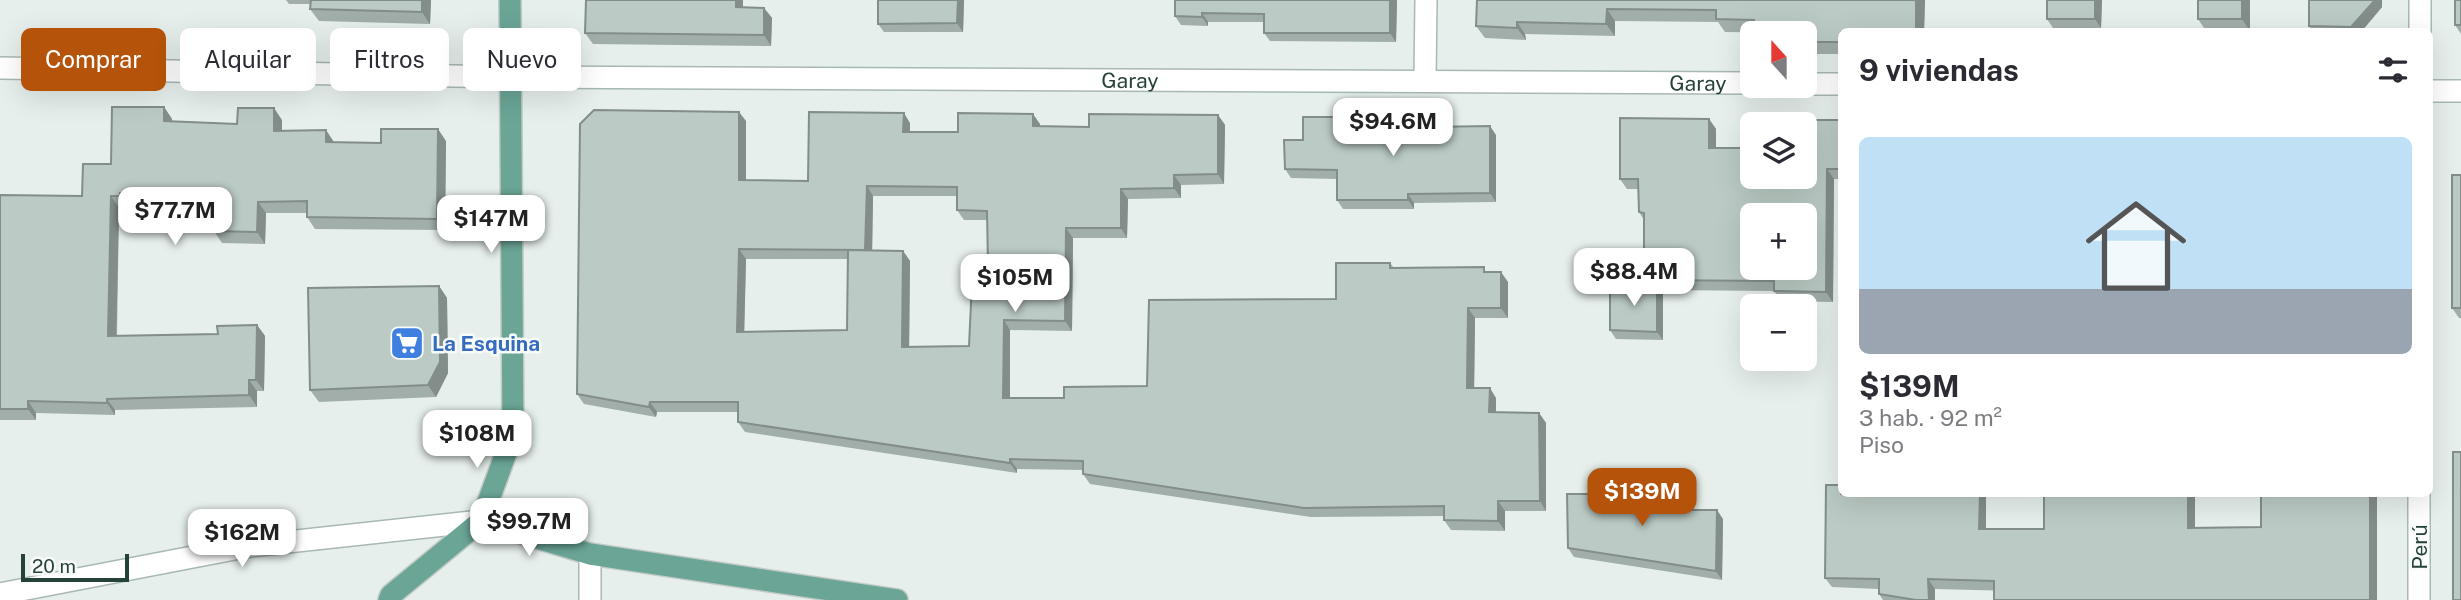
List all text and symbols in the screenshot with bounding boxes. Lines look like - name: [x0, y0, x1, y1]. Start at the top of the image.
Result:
- north arrow: [1740, 21, 1816, 98]
- map controls: [1740, 21, 1817, 371]
- chip: Comprar: [21, 28, 166, 91]
- chip: Alquilar: [180, 28, 316, 91]
- chip: Filtros: [330, 28, 449, 91]
- chip: Nuevo: [463, 28, 581, 91]
- icon: filters: [2374, 51, 2412, 89]
- text: 9 viviendas: [1859, 52, 2019, 88]
- street label: Garay: [1101, 67, 1159, 93]
- street label: Garay: [1669, 70, 1727, 95]
- pin: $94.6M: [1336, 99, 1450, 158]
- text: $94.6M: [1349, 107, 1437, 134]
- button: layers: [1740, 112, 1817, 189]
- icon: home: [2073, 183, 2199, 309]
- pin: $77.7M: [118, 188, 232, 247]
- text: $77.7M: [134, 196, 216, 223]
- pin: $147M: [442, 196, 540, 255]
- button: +: [1740, 203, 1817, 280]
- text: $147M: [453, 204, 529, 231]
- pin: $88.4M: [1577, 248, 1691, 308]
- pin: $105M: [966, 254, 1064, 314]
- text: $88.4M: [1590, 257, 1678, 284]
- text: $105M: [977, 263, 1053, 290]
- button: −: [1740, 294, 1817, 371]
- supermarket icon: La Esquina: [388, 324, 426, 362]
- place label: La Esquina: [432, 331, 540, 356]
- text: $139M: [1859, 368, 1959, 404]
- text: 3 hab. · 92 m²: [1859, 404, 2002, 431]
- pin: $108M: [428, 410, 526, 470]
- text: $108M: [439, 419, 515, 446]
- text: Piso: [1859, 431, 1904, 458]
- pin: $139M: [1593, 468, 1691, 528]
- text: $139M: [1604, 477, 1680, 504]
- pin: $99.7M: [472, 498, 586, 558]
- text: $99.7M: [486, 507, 572, 534]
- pin: $162M: [193, 510, 291, 569]
- text: $162M: [204, 518, 280, 545]
- street label: Perú: [2407, 524, 2432, 570]
- scale bar: [21, 551, 130, 583]
- text: 20 m: [32, 555, 76, 577]

